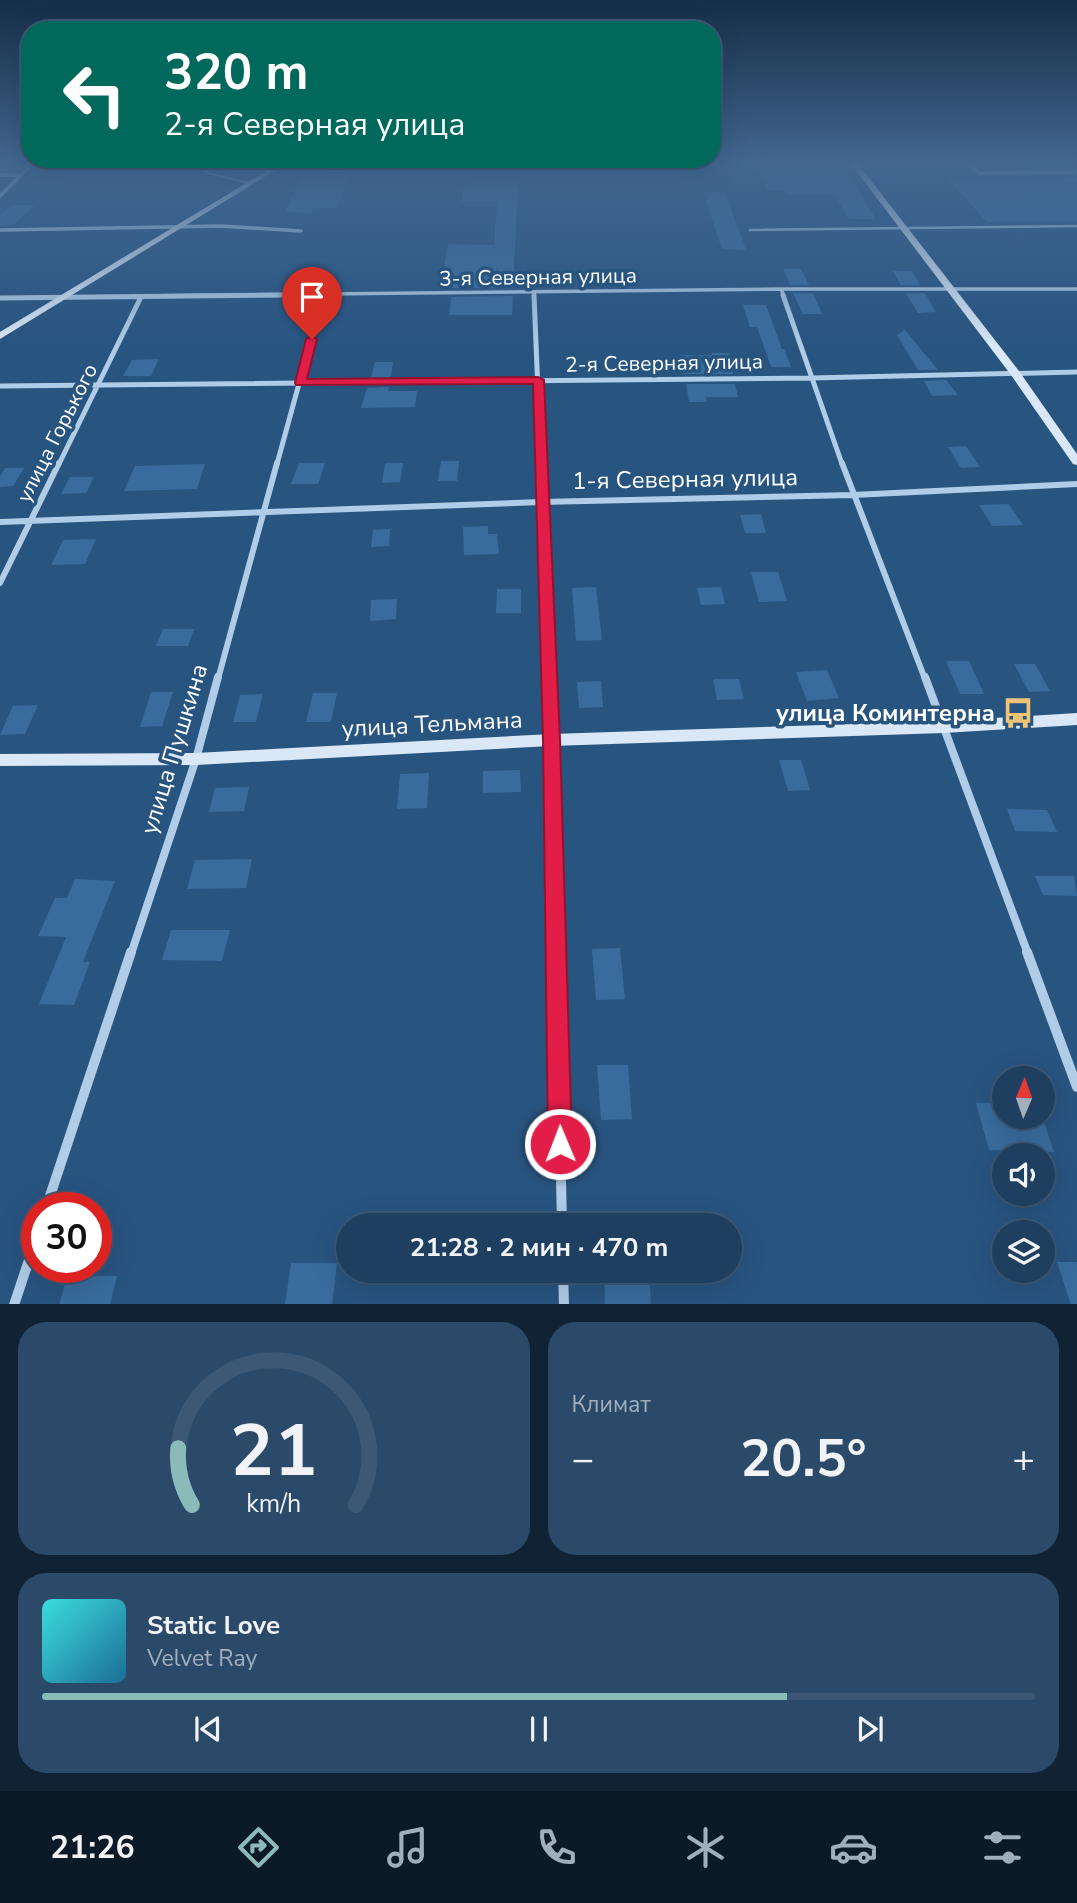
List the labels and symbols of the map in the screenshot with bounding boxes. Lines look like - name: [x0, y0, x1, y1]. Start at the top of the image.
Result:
- street label: 3-я Северная улица: [439, 261, 637, 293]
- pin: [282, 267, 342, 339]
- street label: 2-я Северная улица: [565, 347, 763, 379]
- street label: улица Горького: [10, 359, 104, 507]
- street label: 1-я Северная улица: [572, 461, 798, 497]
- street label: улица Пушкина: [133, 660, 215, 838]
- bus stop icon: улица Коминтерна: [1001, 696, 1035, 730]
- place label: улица Коминтерна: [776, 697, 995, 729]
- street label: улица Тельмана: [341, 703, 523, 745]
- north arrow: [992, 1066, 1055, 1129]
- position arrow: [523, 1107, 597, 1181]
- speed limit sign: 30: [21, 1192, 112, 1283]

